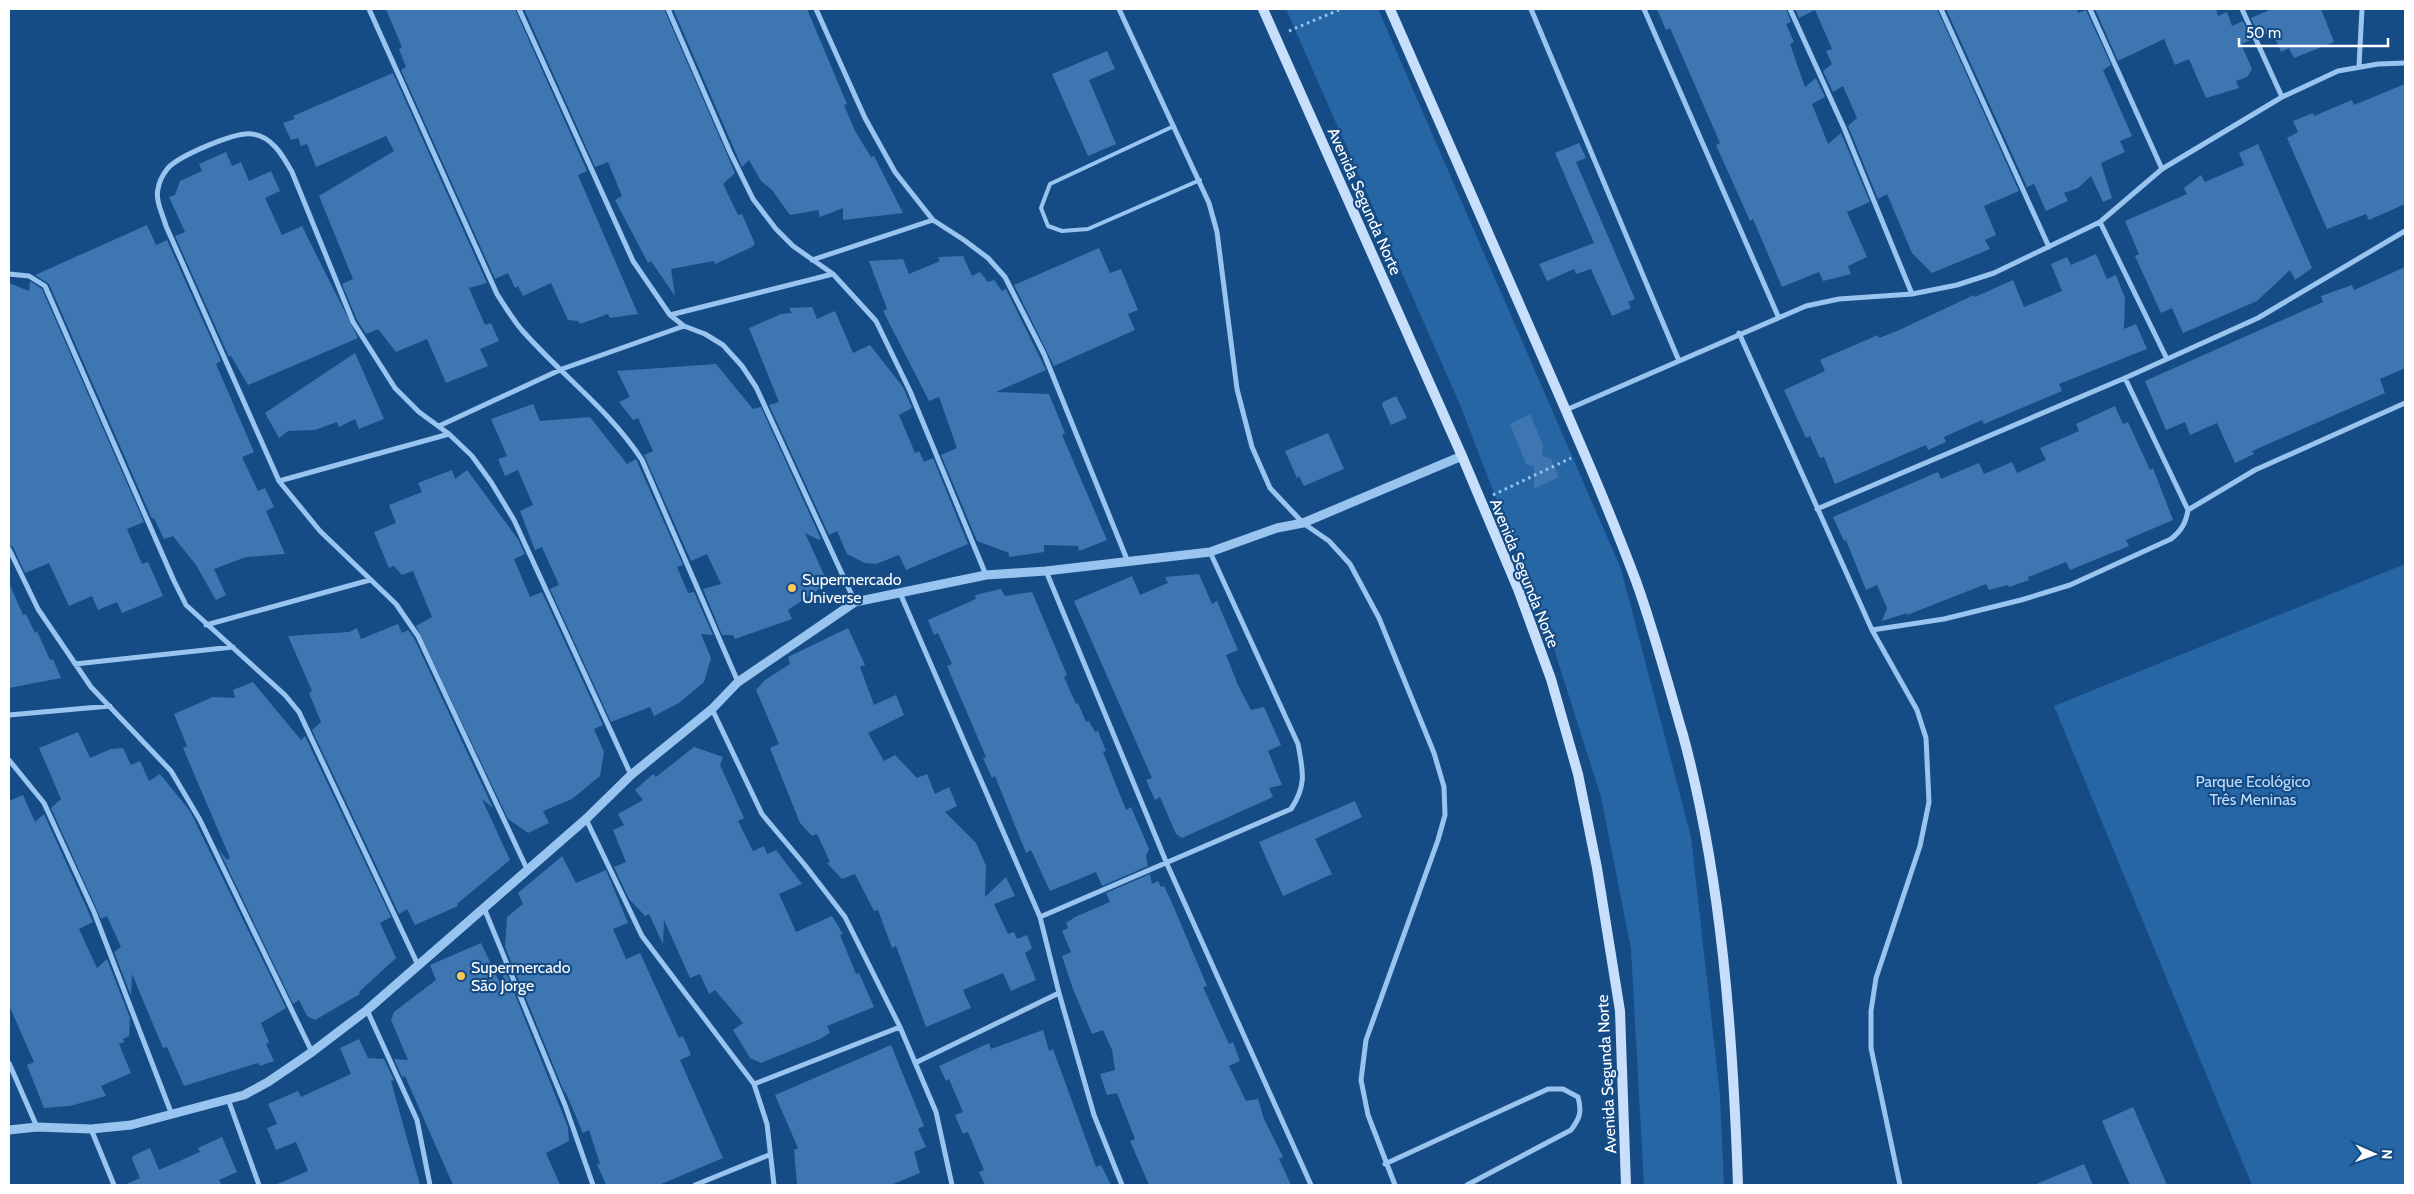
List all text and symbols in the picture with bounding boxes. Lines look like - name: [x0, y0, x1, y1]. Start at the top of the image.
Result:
- scale bar: [2239, 15, 2388, 47]
- text: 50 m: [2246, 24, 2281, 42]
- street label: Avenida Segunda Norte: [1324, 125, 1406, 278]
- street label: Avenida Segunda Norte: [1486, 496, 1563, 651]
- place label: Supermercado Universe: [802, 570, 902, 607]
- marker: Supermercado Universe: [786, 582, 798, 594]
- park label: Parque Ecológico Três Meninas: [2195, 772, 2311, 809]
- place label: Supermercado São Jorge: [471, 958, 571, 995]
- marker: Supermercado São Jorge: [455, 970, 467, 982]
- street label: Avenida Segunda Norte: [1593, 994, 1620, 1154]
- north arrow: [2349, 1129, 2399, 1179]
- text: N: [2378, 1149, 2396, 1160]

